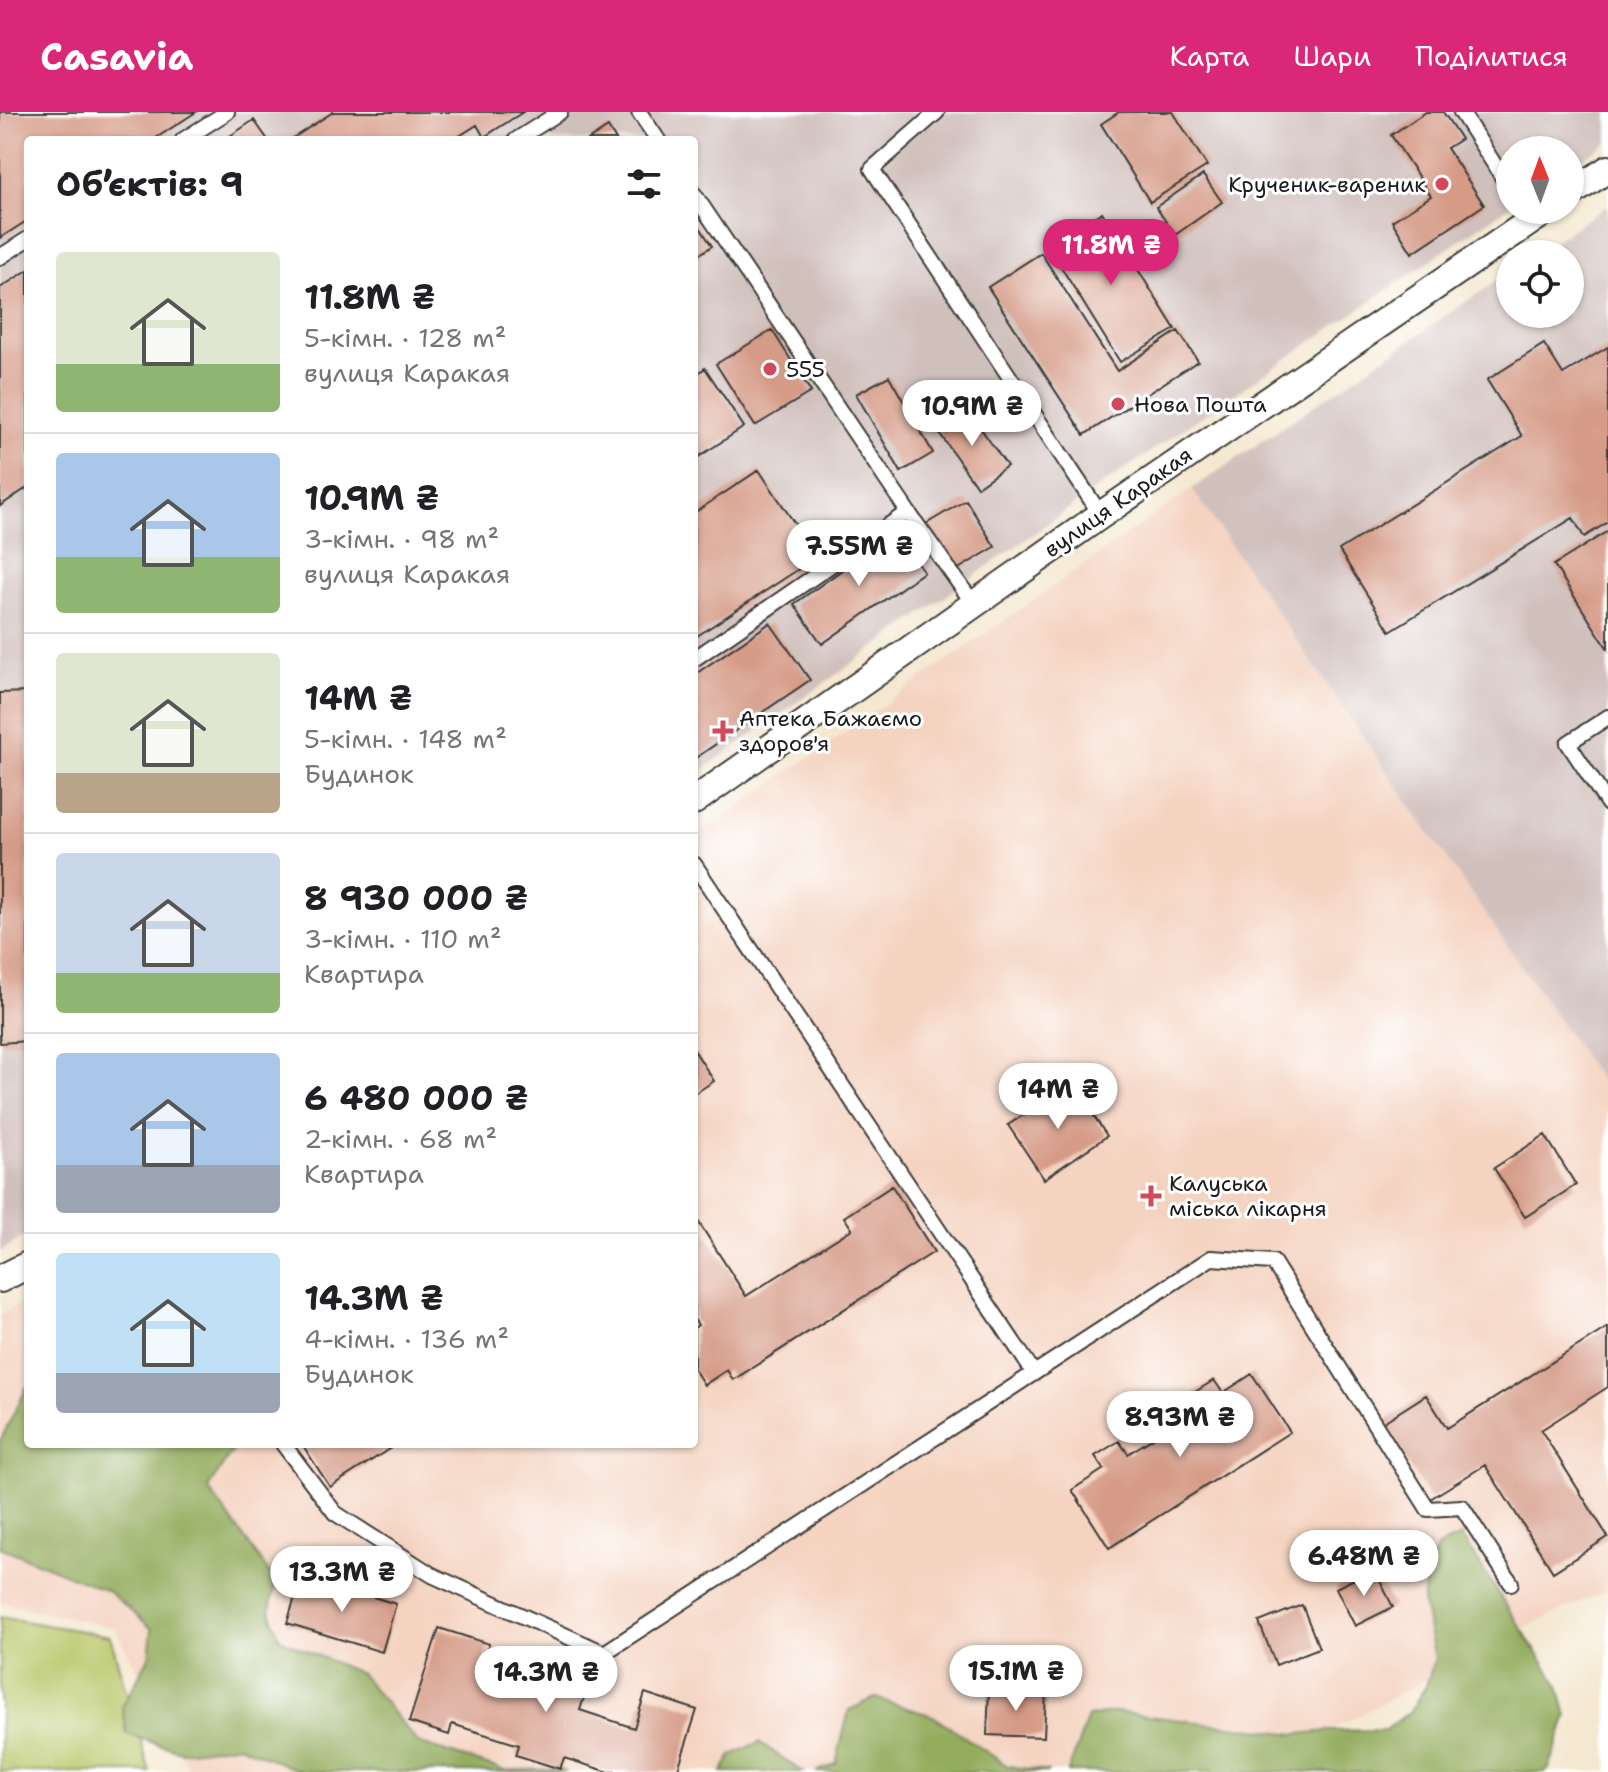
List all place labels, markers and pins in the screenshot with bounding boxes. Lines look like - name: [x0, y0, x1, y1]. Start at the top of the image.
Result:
- place label: Крученик-вареник: [1228, 170, 1426, 199]
- marker: Крученик-вареник: [1433, 175, 1451, 193]
- pin: 11.8M ₴: [1037, 219, 1185, 287]
- place label: 555: [786, 355, 825, 384]
- marker: 555: [761, 360, 779, 378]
- pin: 10.9M ₴: [898, 380, 1046, 448]
- place label: Нова Пошта: [1134, 390, 1267, 419]
- marker: Нова Пошта: [1109, 395, 1127, 413]
- pin: 7.55M ₴: [785, 520, 933, 588]
- place label: Аптека Бажаємо здоров'я: [739, 704, 922, 758]
- marker: Аптека Бажаємо здоров'я: [714, 722, 732, 740]
- pin: 14M ₴: [1002, 1063, 1114, 1131]
- place label: Калуська міська лікарня: [1169, 1169, 1327, 1223]
- marker: Калуська міська лікарня: [1140, 1185, 1162, 1207]
- pin: 8.93M ₴: [1106, 1391, 1254, 1459]
- pin: 6.48M ₴: [1290, 1530, 1438, 1598]
- pin: 13.3M ₴: [268, 1546, 416, 1614]
- pin: 15.1M ₴: [942, 1645, 1090, 1713]
- pin: 14.3M ₴: [472, 1646, 620, 1714]

